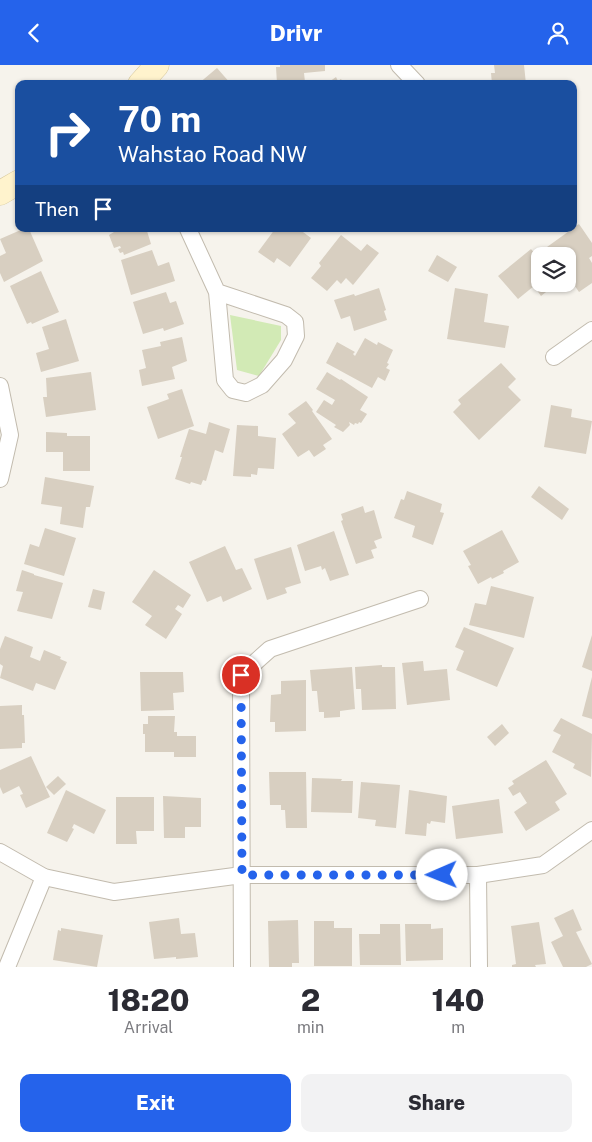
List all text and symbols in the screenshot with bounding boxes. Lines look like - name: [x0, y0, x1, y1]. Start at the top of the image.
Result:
- icon: back: [20, 19, 48, 47]
- icon: person: [544, 19, 572, 47]
- text: Drivr: [270, 20, 322, 46]
- text: 70 m: [118, 99, 201, 140]
- icon: right: [35, 100, 100, 165]
- text: Wahstao Road NW: [118, 141, 307, 167]
- icon: arrive: [89, 195, 117, 223]
- text: Then: [35, 198, 79, 220]
- map controls: [531, 247, 576, 292]
- button: layers: [531, 247, 576, 292]
- pin: [220, 654, 262, 696]
- icon: arrive: [227, 661, 255, 689]
- position arrow: [415, 848, 467, 900]
- text: 18:20: [107, 982, 190, 1018]
- text: 2: [301, 982, 320, 1018]
- text: 140: [432, 982, 485, 1018]
- text: Arrival: [124, 1018, 173, 1037]
- text: min: [297, 1018, 324, 1037]
- text: m: [451, 1018, 465, 1037]
- button: Exit: [20, 1074, 291, 1132]
- button: Share: [301, 1074, 572, 1132]

